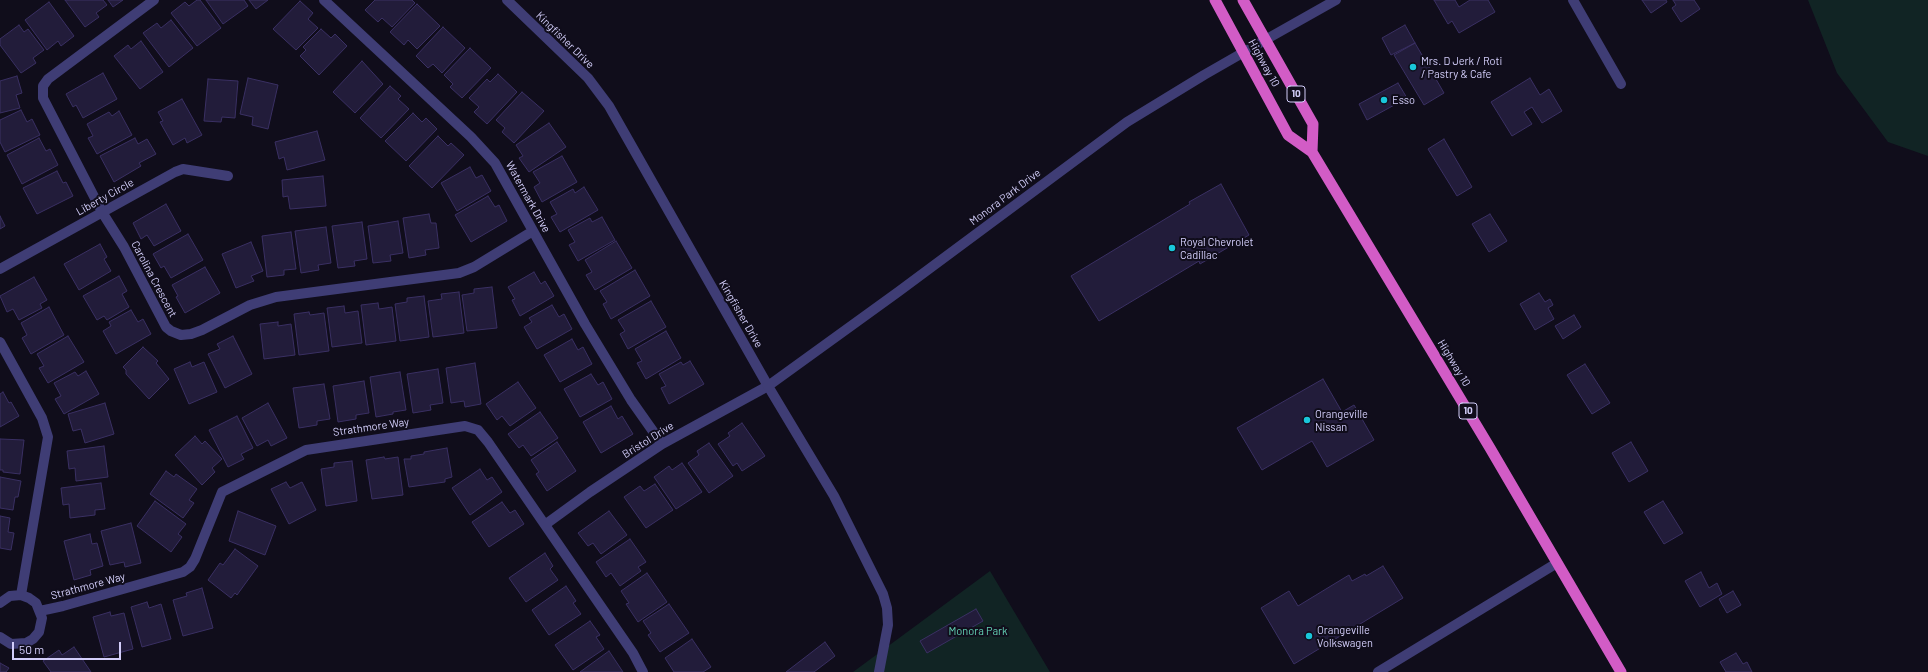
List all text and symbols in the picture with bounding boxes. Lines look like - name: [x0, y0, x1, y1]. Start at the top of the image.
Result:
- street label: Kingfisher Drive: [533, 9, 597, 71]
- street label: Highway 10: [1246, 37, 1282, 89]
- place label: Mrs. D Jerk / Roti / Pastry & Cafe: [1421, 54, 1502, 80]
- marker: Mrs. D Jerk / Roti / Pastry & Cafe: [1408, 62, 1418, 72]
- road number: 10: [1287, 86, 1305, 102]
- place label: Esso: [1392, 93, 1415, 107]
- marker: Esso: [1379, 95, 1389, 105]
- street label: Watermark Drive: [503, 159, 553, 235]
- street label: Monora Park Drive: [967, 166, 1043, 228]
- street label: Liberty Circle: [74, 176, 136, 218]
- place label: Royal Chevrolet Cadillac: [1180, 235, 1254, 261]
- street label: Carolina Crescent: [128, 239, 180, 319]
- marker: Royal Chevrolet Cadillac: [1167, 243, 1177, 253]
- street label: Kingfisher Drive: [716, 278, 766, 350]
- street label: Highway 10: [1435, 337, 1473, 389]
- road number: 10: [1459, 403, 1477, 419]
- place label: Orangeville Nissan: [1315, 407, 1368, 433]
- street label: Strathmore Way: [332, 415, 410, 439]
- marker: Orangeville Nissan: [1302, 415, 1312, 425]
- street label: Bristol Drive: [620, 419, 676, 461]
- street label: Strathmore Way: [49, 570, 127, 602]
- place label: Orangeville Volkswagen: [1317, 623, 1373, 649]
- park label: Monora Park: [948, 624, 1008, 638]
- marker: Orangeville Volkswagen: [1304, 631, 1314, 641]
- scale bar: [14, 634, 123, 660]
- text: 50 m: [19, 642, 44, 656]

